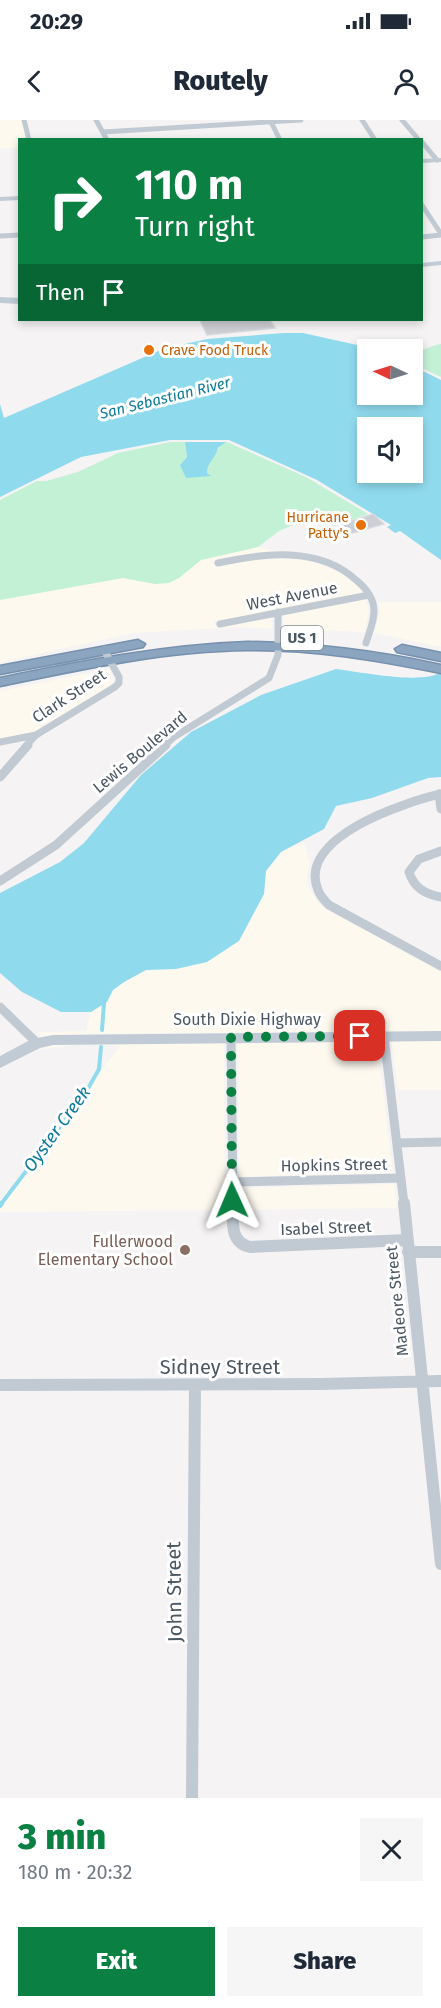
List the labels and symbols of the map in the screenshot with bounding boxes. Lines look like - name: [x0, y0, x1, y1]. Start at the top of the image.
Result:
- north arrow: [357, 339, 423, 405]
- place label: Crave Food Truck: [161, 342, 269, 359]
- marker: Crave Food Truck: [142, 343, 156, 357]
- water label: San Sebastian River: [97, 373, 233, 423]
- place label: Hurricane Patty's: [287, 509, 349, 542]
- marker: Hurricane Patty's: [354, 518, 368, 532]
- street label: West Avenue: [245, 578, 339, 614]
- road number: US 1: [281, 626, 323, 650]
- street label: Clark Street: [29, 665, 110, 727]
- street label: Lewis Boulevard: [89, 707, 191, 797]
- street label: South Dixie Highway: [173, 1010, 321, 1029]
- pin: [334, 1010, 385, 1061]
- water label: Oyster Creek: [19, 1082, 96, 1176]
- street label: Hopkins Street: [280, 1155, 388, 1175]
- position arrow: [200, 1168, 264, 1232]
- street label: Isabel Street: [280, 1217, 372, 1239]
- place label: Fullerwood Elementary School: [38, 1232, 173, 1269]
- marker: Fullerwood Elementary School: [178, 1243, 192, 1257]
- street label: Madeore Street: [382, 1245, 412, 1357]
- street label: Sidney Street: [160, 1355, 281, 1379]
- street label: John Street: [161, 1541, 187, 1643]

